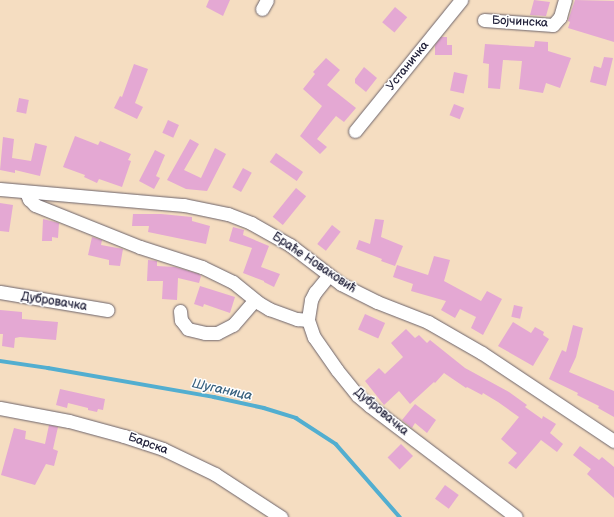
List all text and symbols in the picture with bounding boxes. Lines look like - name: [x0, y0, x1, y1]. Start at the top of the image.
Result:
- street label: Бојчинска: [492, 13, 548, 31]
- street label: Устаничка: [384, 38, 432, 94]
- street label: Браће Новаковић: [269, 230, 359, 296]
- street label: Дубровачка: [20, 290, 88, 314]
- water label: Шуганица: [190, 376, 254, 404]
- street label: Дубровачка: [351, 385, 411, 439]
- street label: Барска: [126, 430, 170, 458]

